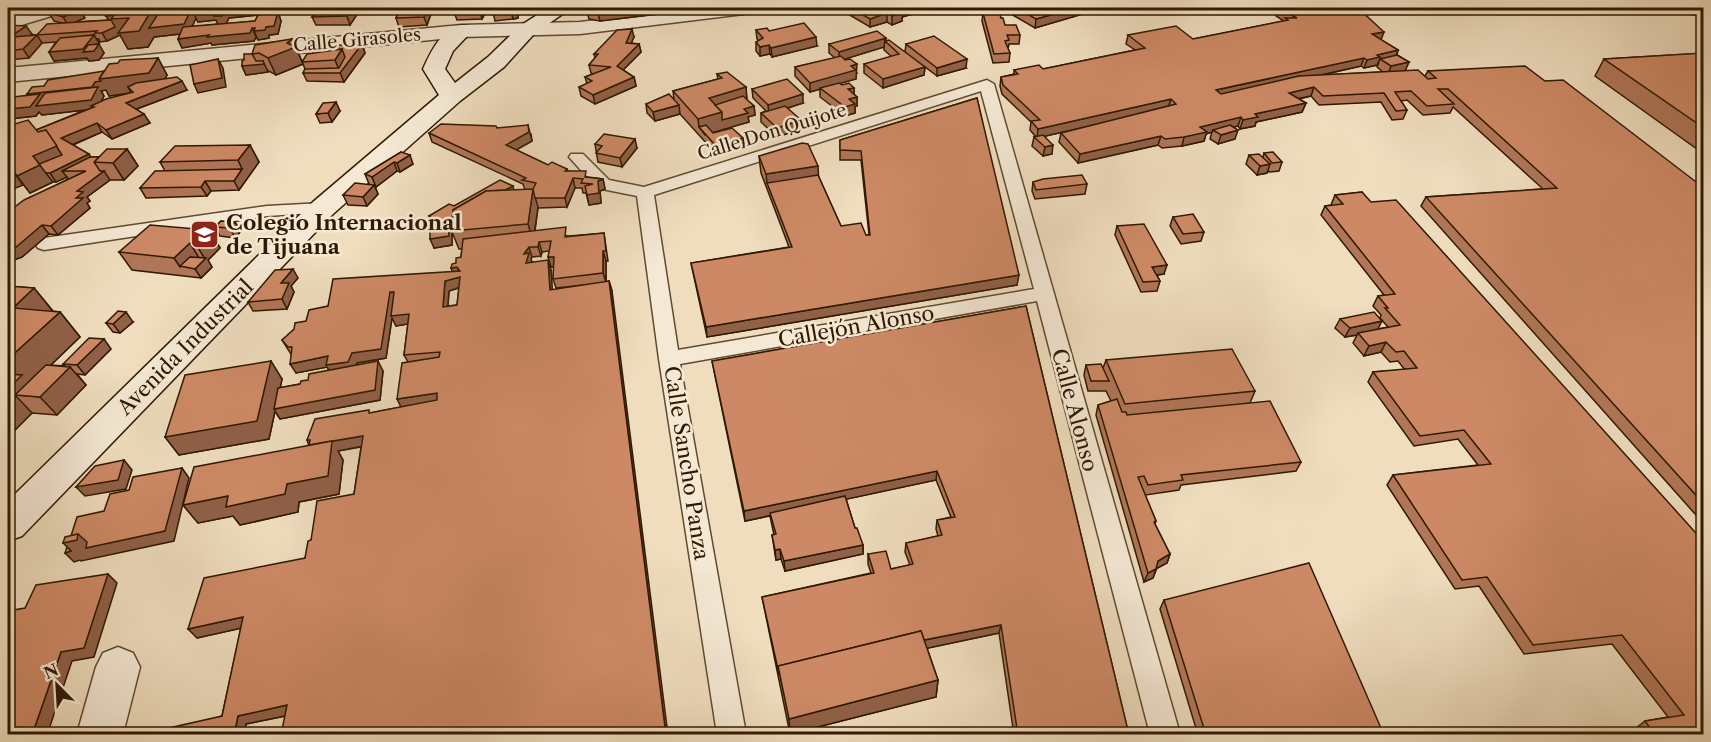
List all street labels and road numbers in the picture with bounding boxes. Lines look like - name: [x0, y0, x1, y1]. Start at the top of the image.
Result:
- street label: Calle Girasoles: [292, 23, 422, 57]
- street label: Calle Don Quijote: [695, 99, 849, 165]
- street label: Avenida Industrial: [111, 274, 258, 421]
- street label: Callejón Alonso: [776, 300, 936, 352]
- street label: Calle Alonso: [1047, 346, 1103, 474]
- street label: Calle Sancho Panza: [659, 364, 715, 563]

